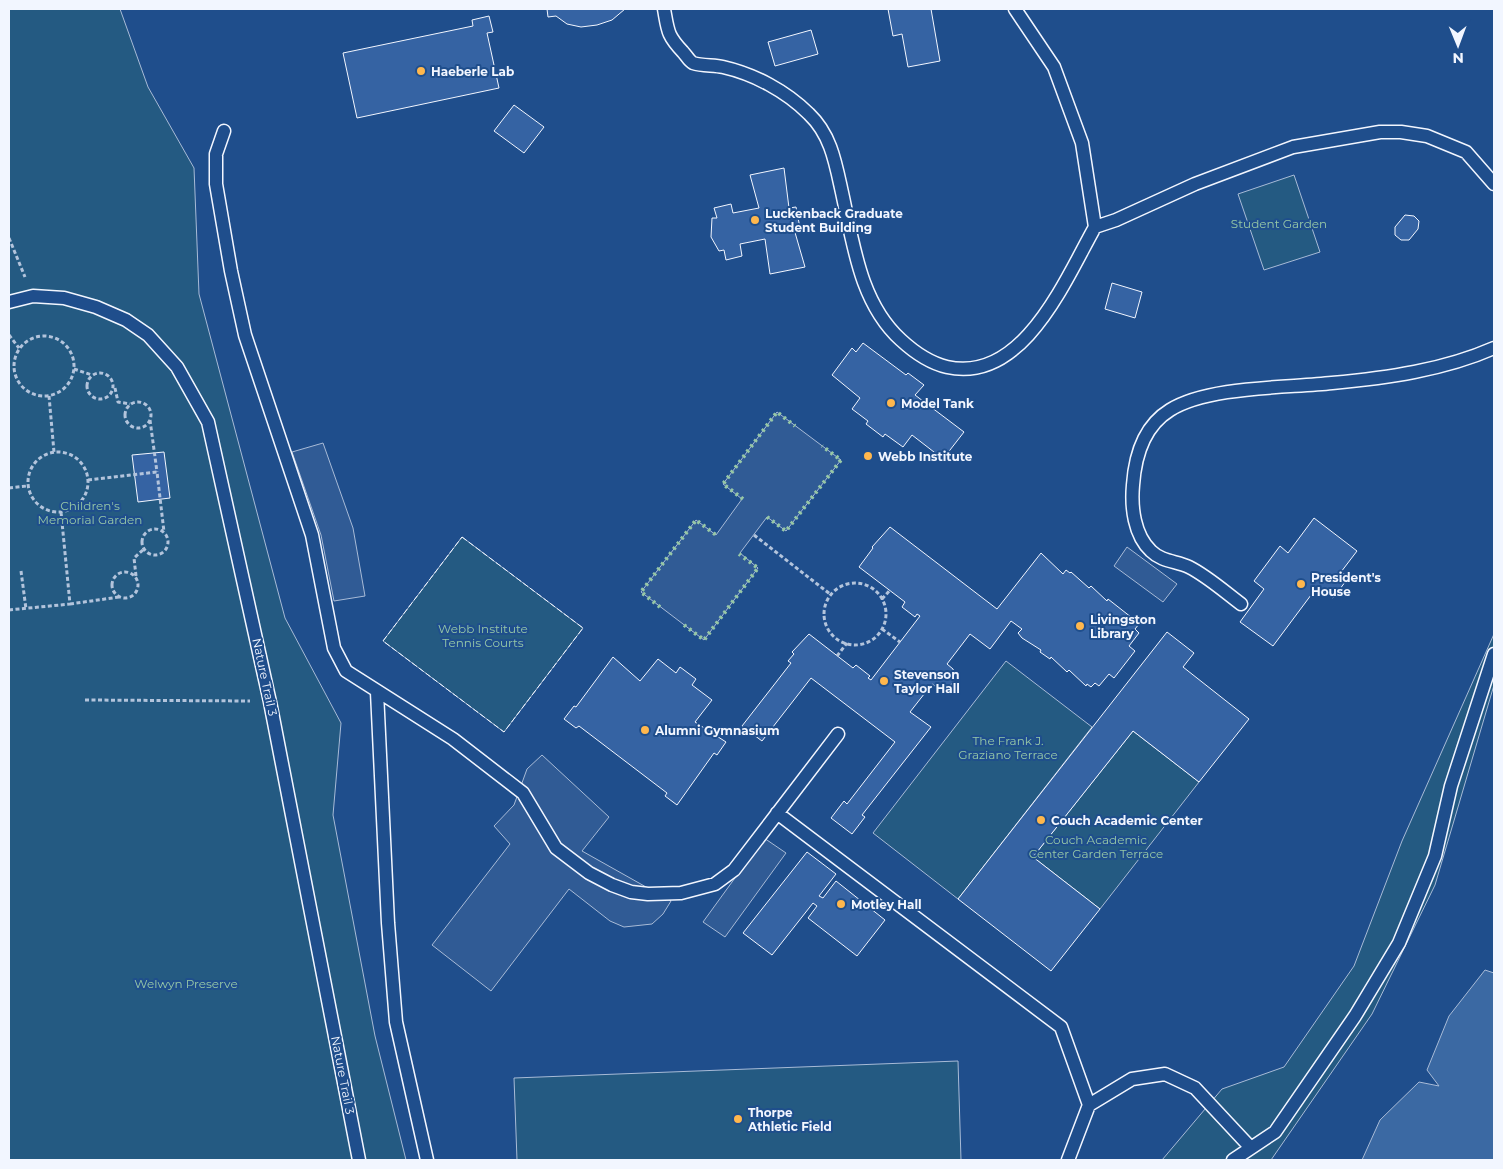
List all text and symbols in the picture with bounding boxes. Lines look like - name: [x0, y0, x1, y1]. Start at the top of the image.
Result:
- north arrow: [1433, 20, 1483, 70]
- text: N: [1452, 49, 1464, 67]
- place label: Haeberle Lab: [431, 64, 514, 79]
- marker: Haeberle Lab: [415, 65, 427, 77]
- place label: Luckenback Graduate Student Building: [765, 206, 903, 235]
- marker: Luckenback Graduate Student Building: [749, 214, 761, 226]
- park label: Student Garden: [1231, 216, 1327, 231]
- place label: Model Tank: [901, 396, 974, 411]
- marker: Model Tank: [885, 397, 897, 409]
- place label: Webb Institute: [878, 449, 973, 464]
- marker: Webb Institute: [862, 450, 874, 462]
- park label: Children's Memorial Garden: [38, 498, 142, 527]
- place label: President's House: [1311, 570, 1381, 599]
- marker: President's House: [1295, 578, 1307, 590]
- place label: Livingston Library: [1090, 612, 1156, 641]
- marker: Livingston Library: [1074, 620, 1086, 632]
- park label: Webb Institute Tennis Courts: [438, 621, 528, 650]
- street label: Nature Trail 3: [249, 637, 281, 718]
- place label: Stevenson Taylor Hall: [894, 667, 960, 696]
- marker: Stevenson Taylor Hall: [878, 675, 890, 687]
- place label: Alumni Gymnasium: [654, 723, 779, 738]
- marker: Alumni Gymnasium: [639, 724, 651, 736]
- park label: The Frank J. Graziano Terrace: [958, 733, 1058, 762]
- place label: Couch Academic Center: [1051, 813, 1203, 828]
- marker: Couch Academic Center: [1035, 814, 1047, 826]
- park label: Couch Academic Center Garden Terrace: [1029, 832, 1163, 861]
- place label: Motley Hall: [851, 897, 922, 912]
- marker: Motley Hall: [835, 898, 847, 910]
- park label: Welwyn Preserve: [134, 976, 238, 991]
- street label: Nature Trail 3: [328, 1035, 358, 1116]
- place label: Thorpe Athletic Field: [747, 1105, 832, 1134]
- marker: Thorpe Athletic Field: [732, 1113, 744, 1125]

